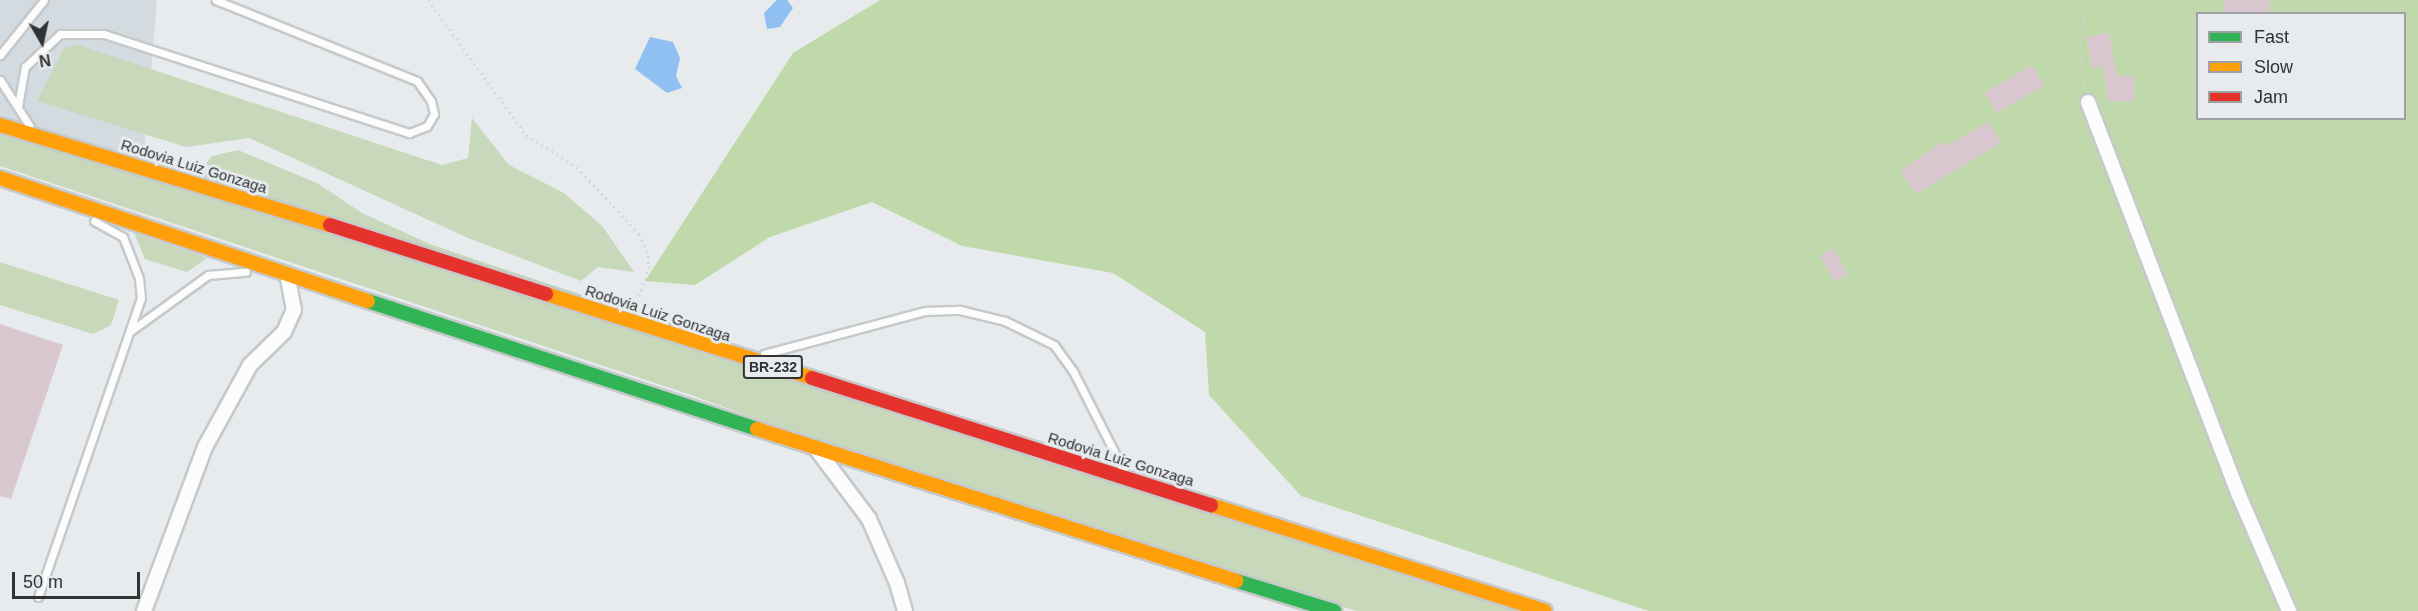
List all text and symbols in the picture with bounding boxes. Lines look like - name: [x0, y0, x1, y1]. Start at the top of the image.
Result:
- north arrow: [12, 12, 72, 72]
- legend: [2196, 12, 2406, 120]
- text: Fast: [2254, 27, 2289, 47]
- text: N: [38, 51, 52, 70]
- text: Slow: [2254, 57, 2293, 77]
- text: Jam: [2254, 87, 2288, 107]
- street label: Rodovia Luiz Gonzaga: [119, 135, 269, 197]
- street label: Rodovia Luiz Gonzaga: [583, 281, 733, 345]
- road number: BR-232: [742, 356, 804, 378]
- street label: Rodovia Luiz Gonzaga: [1046, 428, 1196, 490]
- scale bar: [15, 560, 142, 598]
- text: 50 m: [23, 572, 63, 592]

